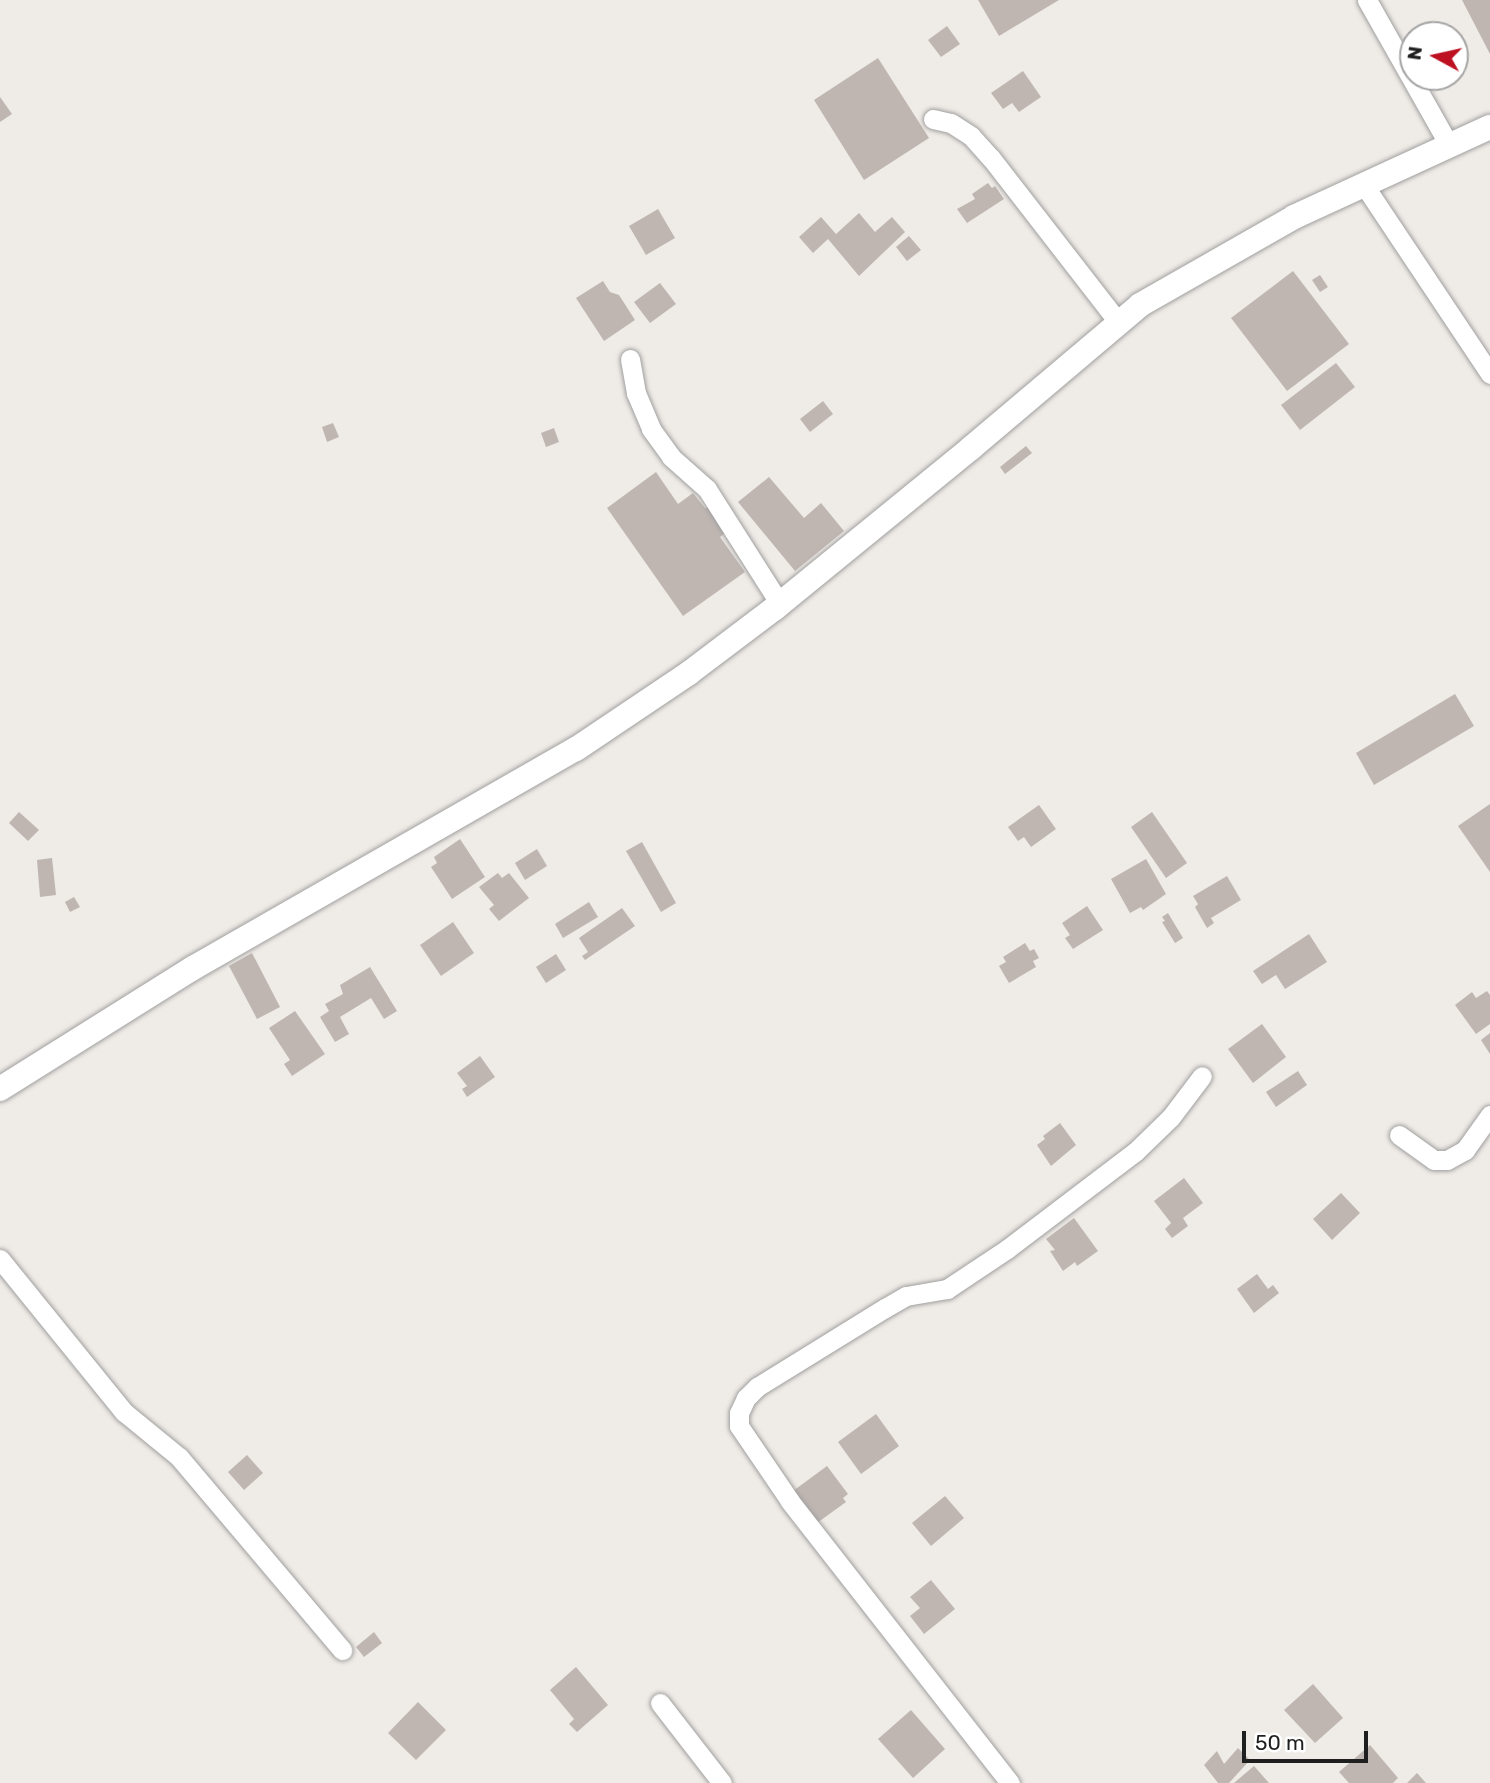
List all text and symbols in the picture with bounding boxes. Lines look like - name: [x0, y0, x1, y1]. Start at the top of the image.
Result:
- north arrow: [1399, 21, 1469, 91]
- text: N: [1402, 45, 1427, 62]
- scale bar: [1245, 1716, 1371, 1760]
- text: 50 m: [1255, 1730, 1305, 1755]

